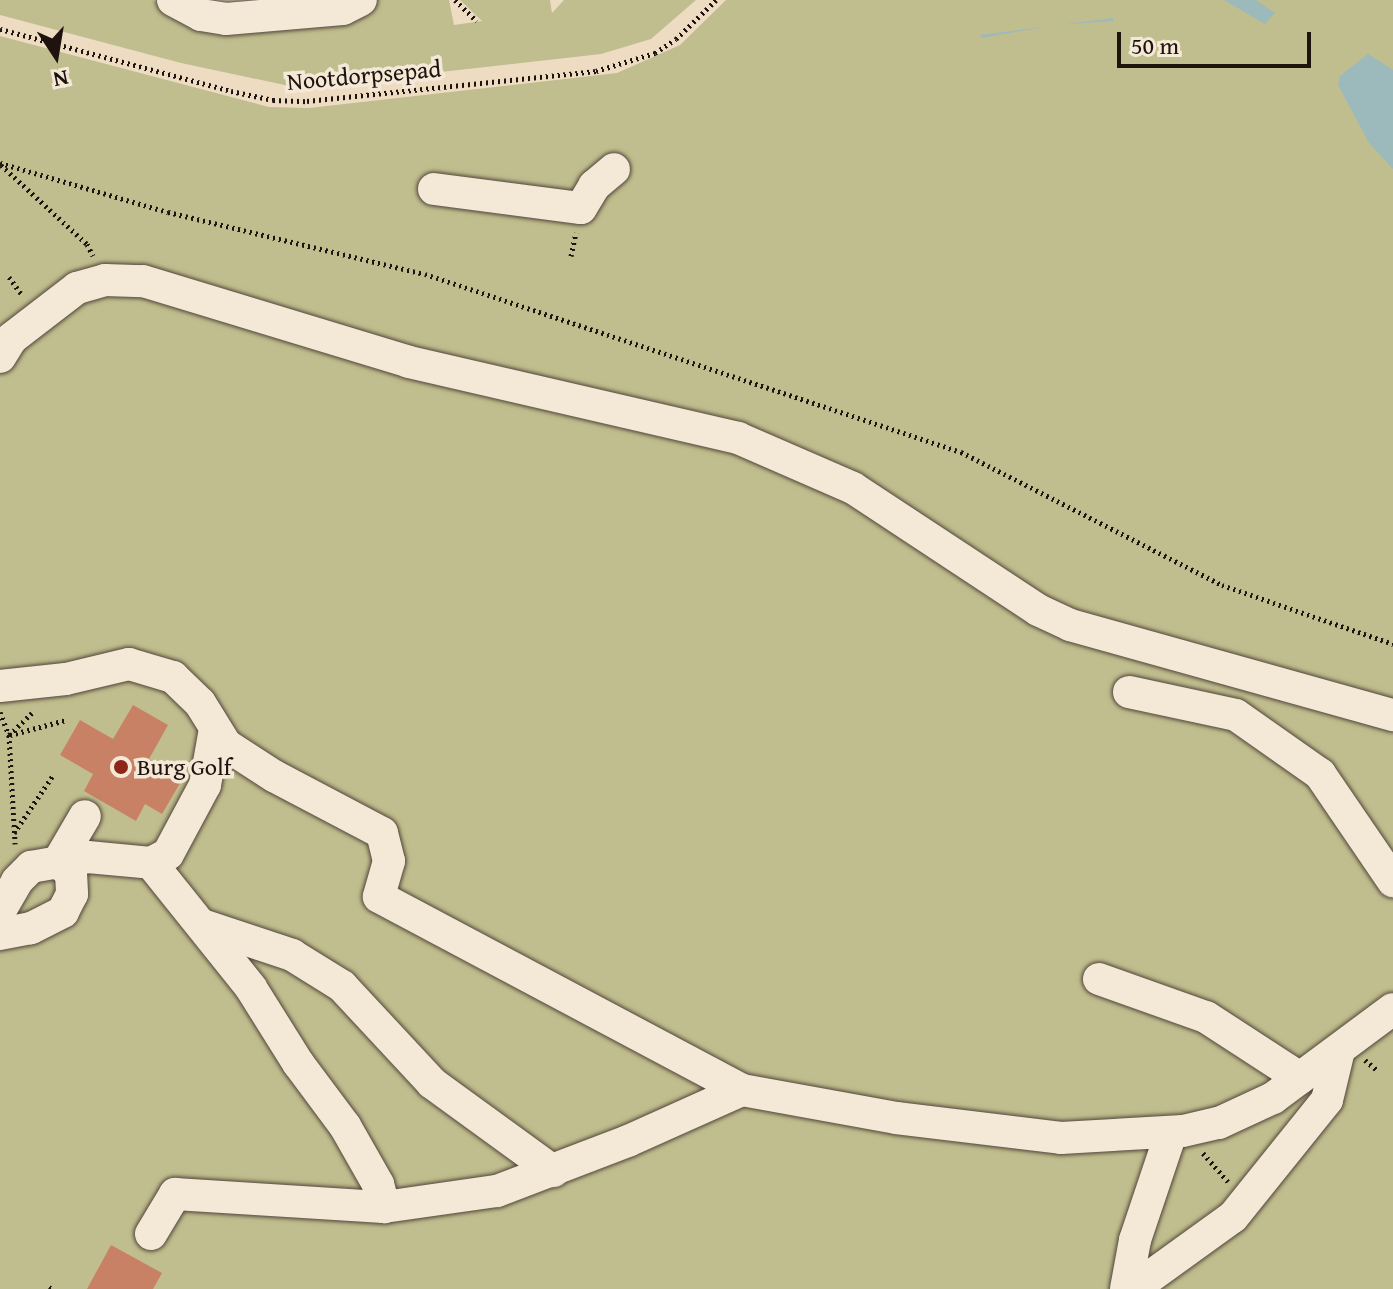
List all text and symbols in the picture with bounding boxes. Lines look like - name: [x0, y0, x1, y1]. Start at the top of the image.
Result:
- north arrow: [16, 16, 96, 96]
- scale bar: [1121, 16, 1315, 66]
- text: 50 m: [1131, 28, 1179, 63]
- street label: Nootdorpsepad: [286, 54, 442, 96]
- text: N: [50, 62, 72, 97]
- place label: Burg Golf: [137, 753, 232, 781]
- marker: Burg Golf: [112, 758, 130, 776]

